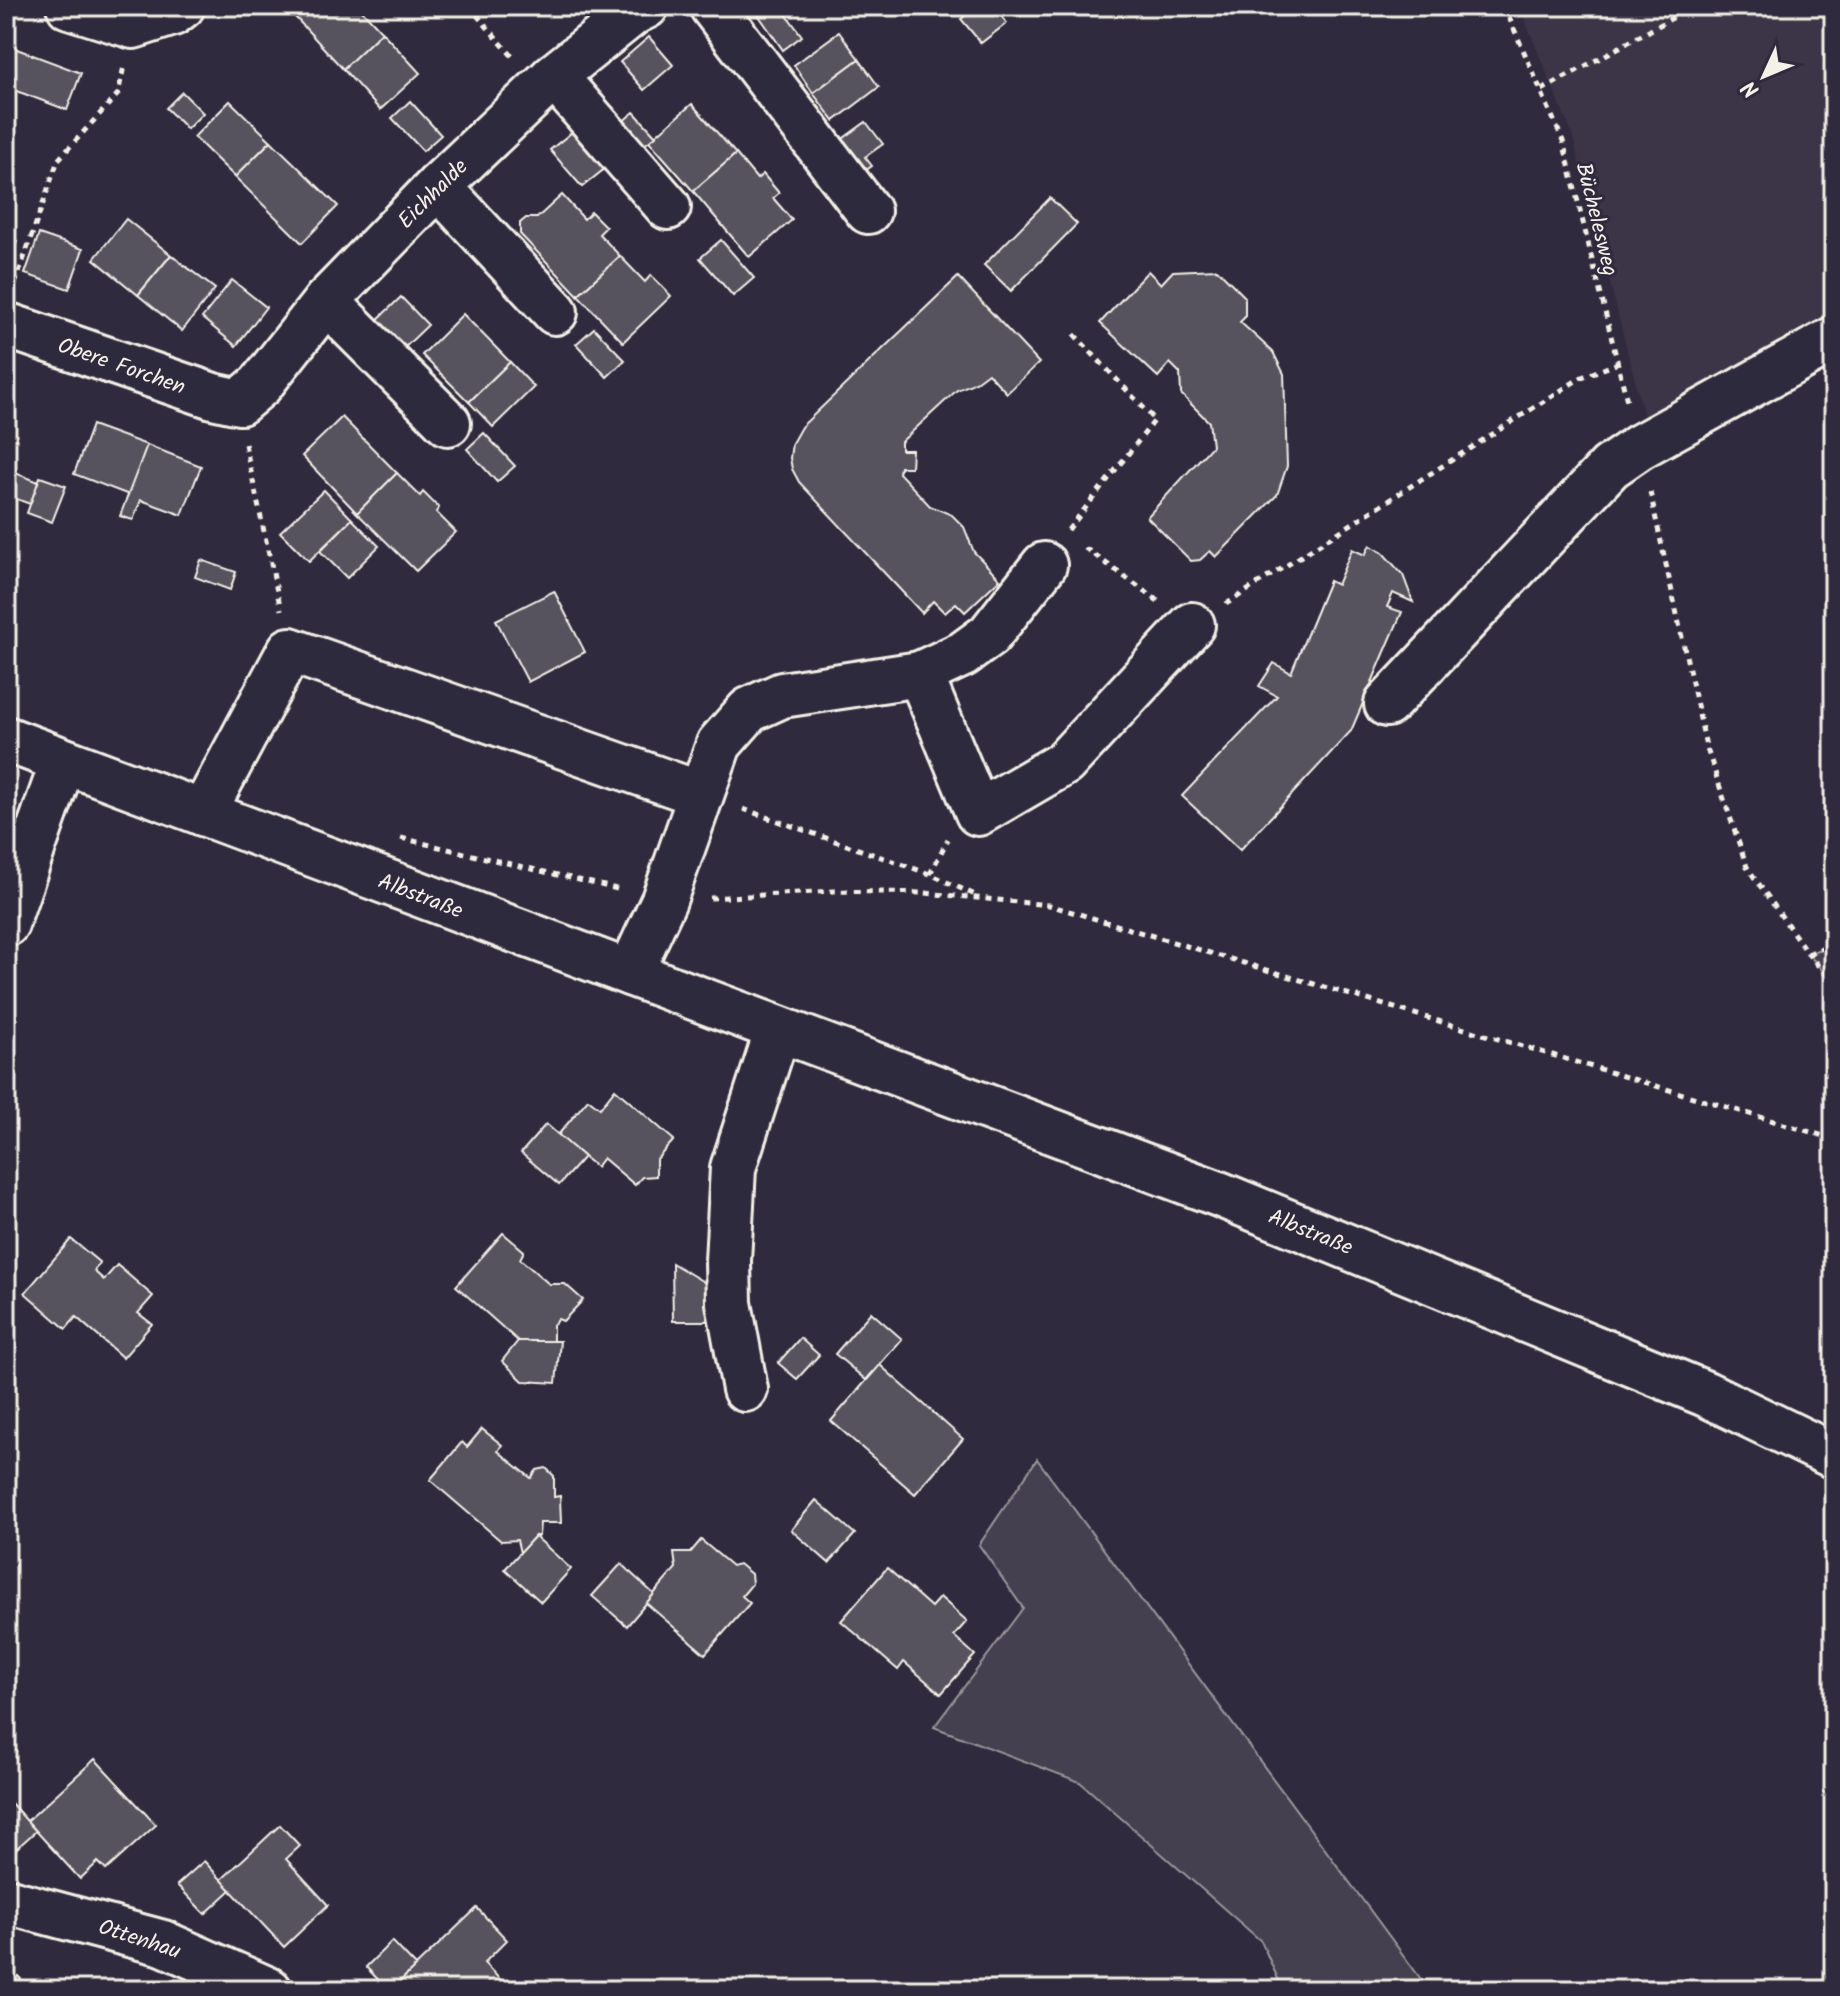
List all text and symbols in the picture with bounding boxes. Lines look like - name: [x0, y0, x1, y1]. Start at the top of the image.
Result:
- north arrow: [1724, 36, 1804, 116]
- text: N: [1734, 71, 1769, 105]
- street label: Eichhalde: [390, 151, 477, 238]
- street label: Büchelesweg: [1565, 159, 1627, 280]
- street label: Obere Forchen: [53, 329, 190, 406]
- street label: Albstraße: [372, 865, 468, 930]
- street label: Albstraße: [1262, 1201, 1358, 1266]
- street label: Ottenhau: [93, 1911, 185, 1970]

